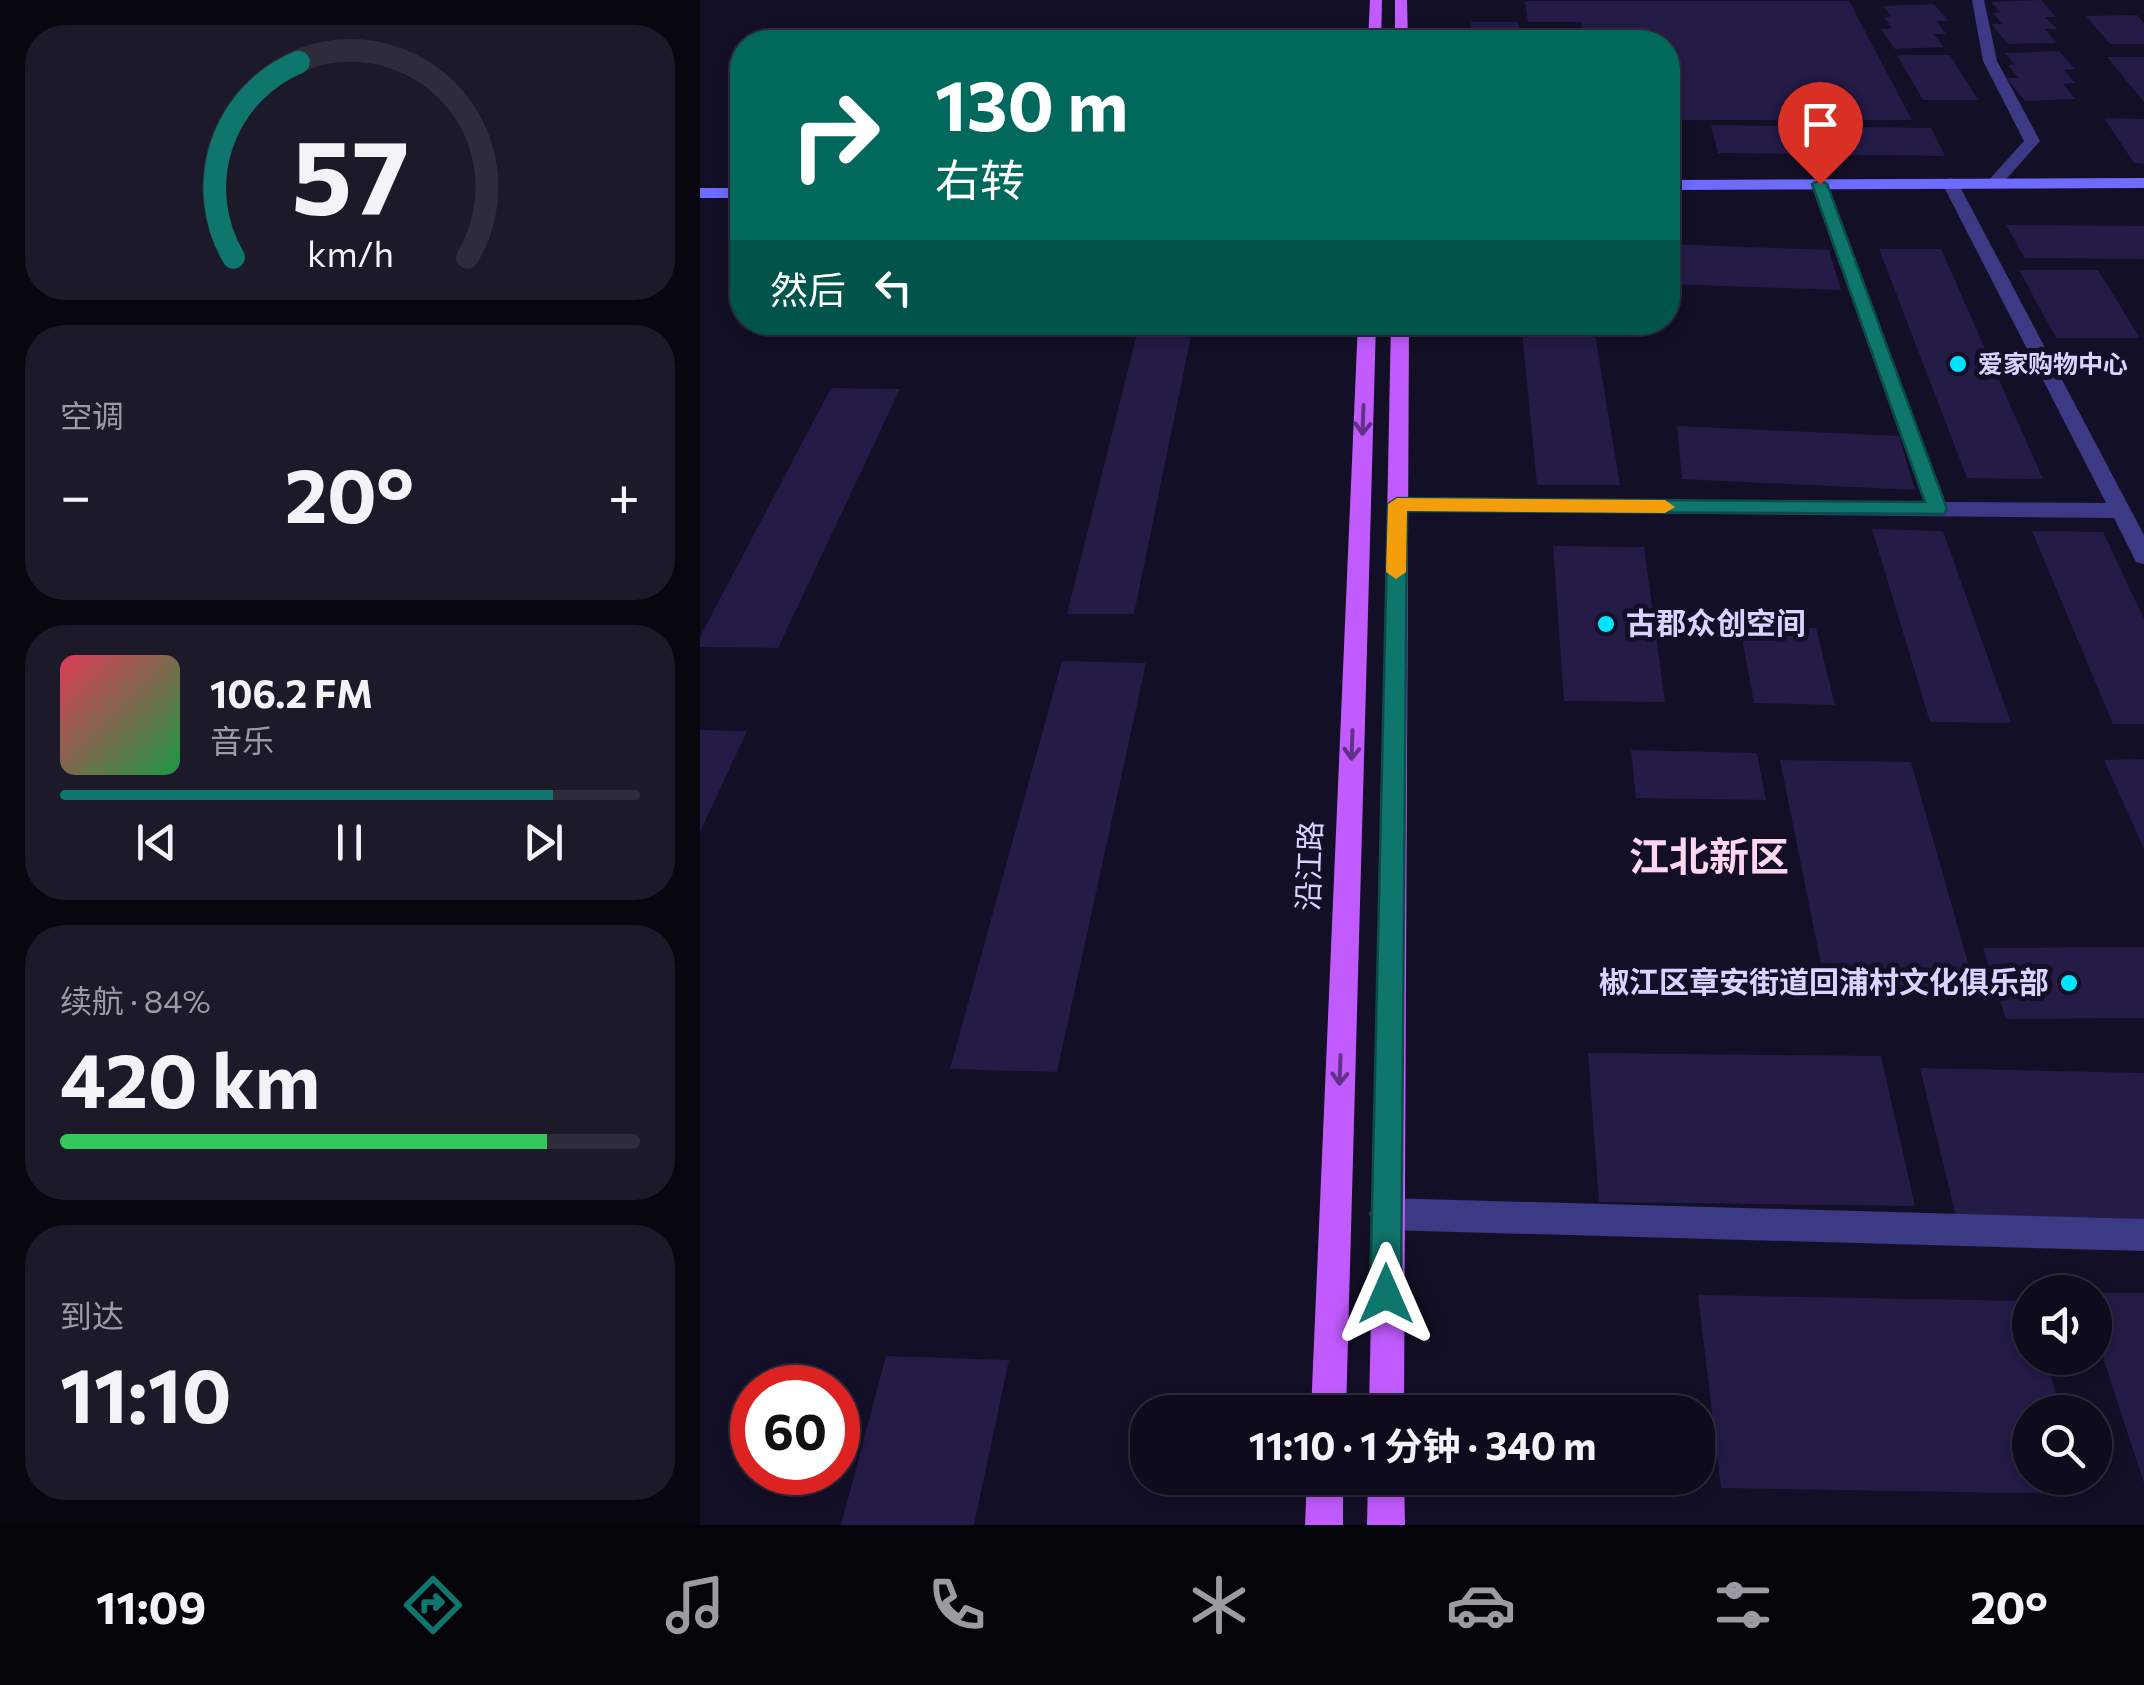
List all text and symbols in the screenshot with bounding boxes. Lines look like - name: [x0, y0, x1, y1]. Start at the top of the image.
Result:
- text: 130 m: [935, 60, 1128, 145]
- icon: right: [770, 70, 900, 200]
- pin: [1778, 82, 1863, 185]
- icon: arrive: [1793, 97, 1848, 152]
- text: 57: [291, 109, 409, 236]
- text: 右转: [935, 151, 1025, 206]
- text: km/h: [307, 231, 393, 274]
- icon: left: [866, 260, 921, 315]
- text: 然后: [770, 265, 846, 312]
- place label: 爱家购物中心: [1978, 348, 2128, 378]
- marker: 爱家购物中心: [1947, 353, 1969, 375]
- text: 空调: [60, 395, 124, 435]
- one-way arrow: [1354, 403, 1373, 435]
- text: 20°: [285, 447, 414, 538]
- text: −: [60, 460, 91, 527]
- text: +: [608, 460, 640, 527]
- place label: 古郡众创空间: [1626, 603, 1806, 640]
- marker: 古郡众创空间: [1595, 613, 1617, 635]
- text: 106.2 FM: [210, 669, 373, 716]
- text: 音乐: [210, 720, 274, 760]
- one-way arrow: [1342, 728, 1361, 760]
- icon: previous: [129, 815, 184, 870]
- icon: pause: [322, 815, 377, 870]
- icon: next: [516, 815, 571, 870]
- street label: 沿江路: [1287, 820, 1328, 912]
- district label: 江北新区: [1629, 830, 1789, 879]
- place label: 椒江区章安街道回浦村文化俱乐部: [1599, 962, 2049, 999]
- marker: 椒江区章安街道回浦村文化俱乐部: [2058, 972, 2080, 994]
- text: 续航 · 84%: [60, 980, 211, 1020]
- text: 420 km: [60, 1032, 320, 1123]
- one-way arrow: [1330, 1053, 1349, 1085]
- position arrow: [1334, 1242, 1438, 1346]
- map controls: [2012, 1275, 2112, 1495]
- button: sound: [2012, 1275, 2112, 1375]
- text: 到达: [60, 1295, 124, 1335]
- text: 11:10: [60, 1347, 232, 1438]
- speed limit sign: 60: [730, 1365, 860, 1495]
- button: search: [2012, 1395, 2112, 1495]
- text: 11:10 · 1 分钟 · 340 m: [1249, 1421, 1596, 1468]
- icon: directions: [398, 1570, 468, 1640]
- icon: music: [660, 1570, 730, 1640]
- icon: phone: [922, 1570, 992, 1640]
- icon: climate: [1184, 1570, 1254, 1640]
- icon: car: [1446, 1570, 1516, 1640]
- icon: filters: [1708, 1570, 1778, 1640]
- text: 11:09: [96, 1578, 206, 1633]
- text: 20°: [1970, 1578, 2048, 1633]

